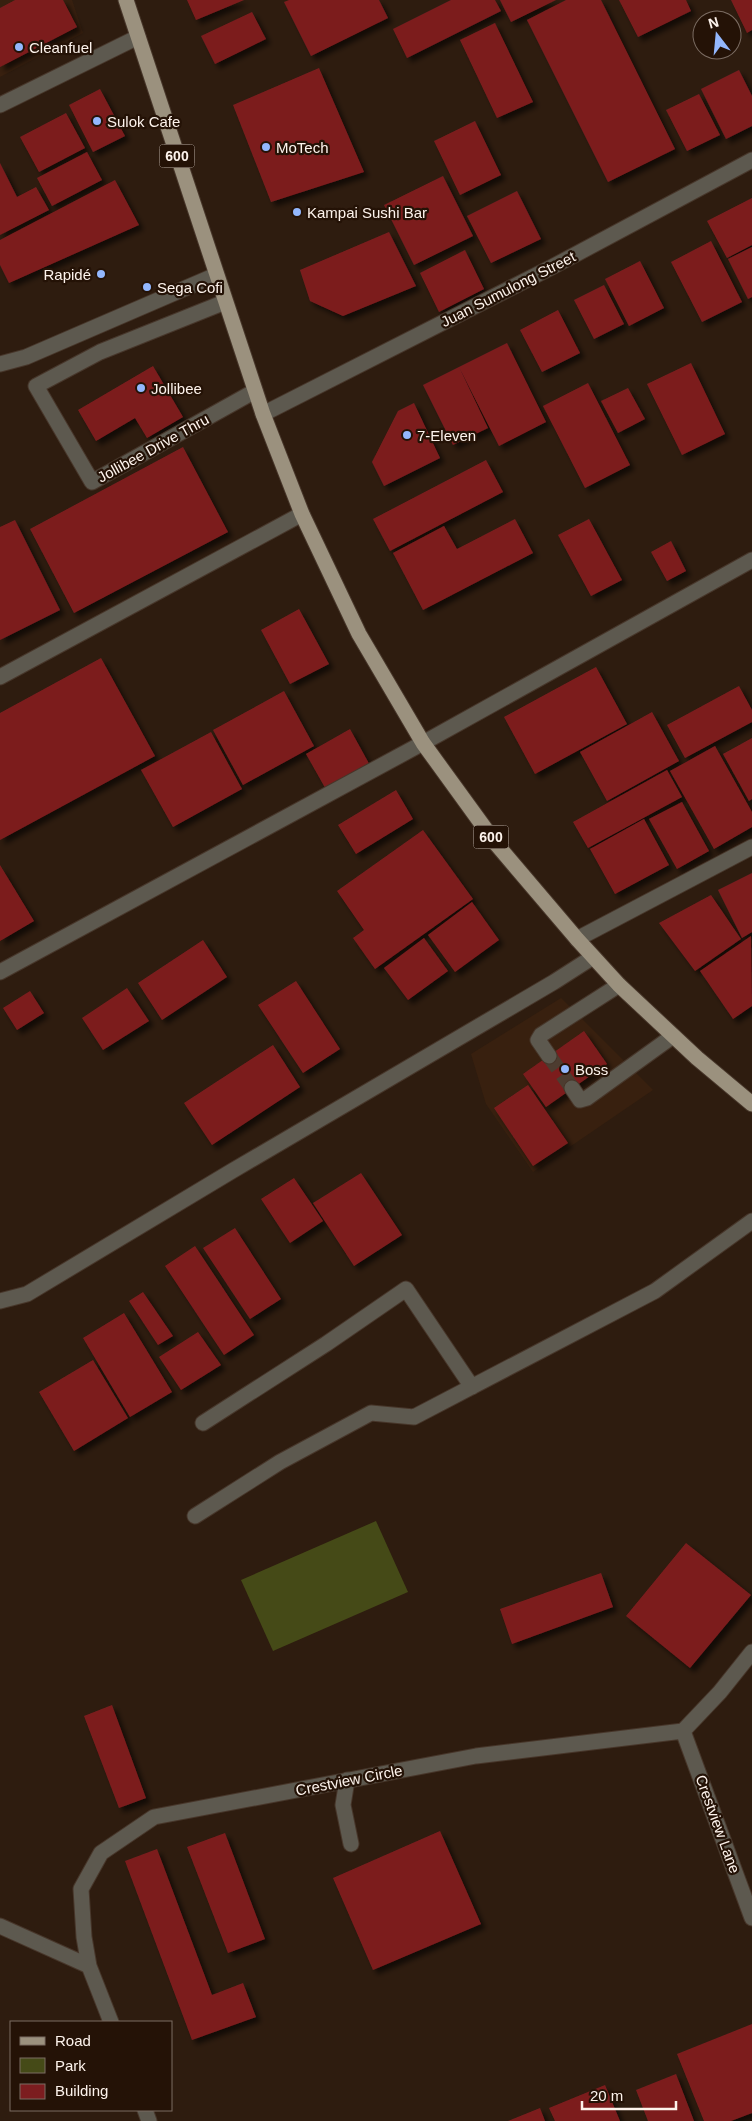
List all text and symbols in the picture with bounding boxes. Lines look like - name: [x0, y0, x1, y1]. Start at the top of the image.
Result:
- north arrow: [692, 10, 742, 60]
- text: N: [706, 13, 720, 32]
- place label: Cleanfuel: [29, 39, 92, 56]
- marker: Cleanfuel: [13, 41, 25, 53]
- place label: Sulok Cafe: [107, 113, 180, 130]
- marker: Sulok Cafe: [91, 115, 103, 127]
- place label: MoTech: [276, 139, 329, 156]
- marker: MoTech: [260, 141, 272, 153]
- road number: 600: [160, 144, 194, 168]
- place label: Kampai Sushi Bar: [307, 204, 427, 221]
- marker: Kampai Sushi Bar: [291, 206, 303, 218]
- street label: Juan Sumulong Street: [438, 247, 579, 330]
- place label: Rapidé: [43, 266, 91, 283]
- marker: Rapidé: [95, 268, 107, 280]
- place label: Sega Cofi: [157, 279, 223, 296]
- marker: Sega Cofi: [141, 281, 153, 293]
- place label: Jollibee: [151, 380, 202, 397]
- marker: Jollibee: [135, 382, 147, 394]
- street label: Jollibee Drive Thru: [94, 410, 212, 486]
- place label: 7-Eleven: [417, 427, 476, 444]
- marker: 7-Eleven: [401, 429, 413, 441]
- road number: 600: [474, 826, 508, 849]
- place label: Boss: [575, 1061, 608, 1078]
- marker: Boss: [559, 1063, 571, 1075]
- street label: Crestview Circle: [294, 1761, 404, 1799]
- street label: Crestview Lane: [692, 1773, 744, 1875]
- legend: [10, 2021, 172, 2111]
- text: Road: [55, 2032, 91, 2049]
- text: Park: [55, 2057, 86, 2074]
- scale bar: [582, 2078, 676, 2110]
- text: Building: [55, 2082, 108, 2099]
- text: 20 m: [590, 2087, 623, 2104]

